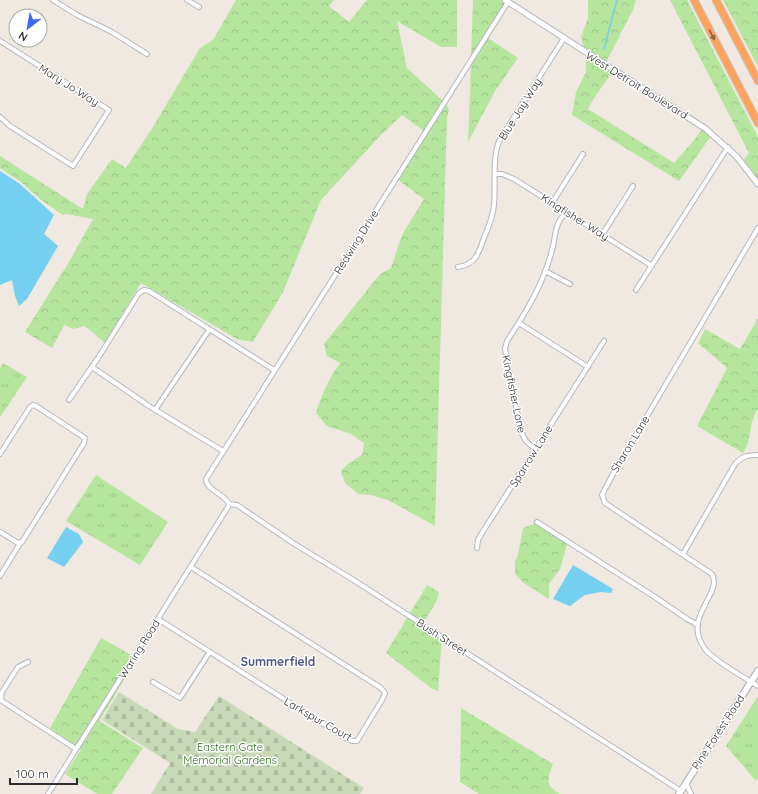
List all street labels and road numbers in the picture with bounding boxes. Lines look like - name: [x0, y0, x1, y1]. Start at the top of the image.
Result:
- street label: West Detroit Boulevard: [583, 48, 691, 122]
- street label: Mary Jo Way: [36, 61, 102, 109]
- street label: Blue Jay Way: [495, 75, 545, 143]
- street label: Kingfisher Way: [538, 191, 612, 243]
- street label: Redwing Drive: [331, 207, 381, 277]
- street label: Kingfisher Lane: [499, 354, 529, 434]
- street label: Sharon Lane: [607, 413, 653, 475]
- street label: Sparrow Lane: [506, 422, 556, 490]
- street label: Bush Street: [414, 615, 470, 659]
- street label: Waring Road: [115, 617, 163, 681]
- street label: Pine Forest Road: [689, 692, 747, 772]
- street label: Larkspur Court: [282, 694, 355, 744]

